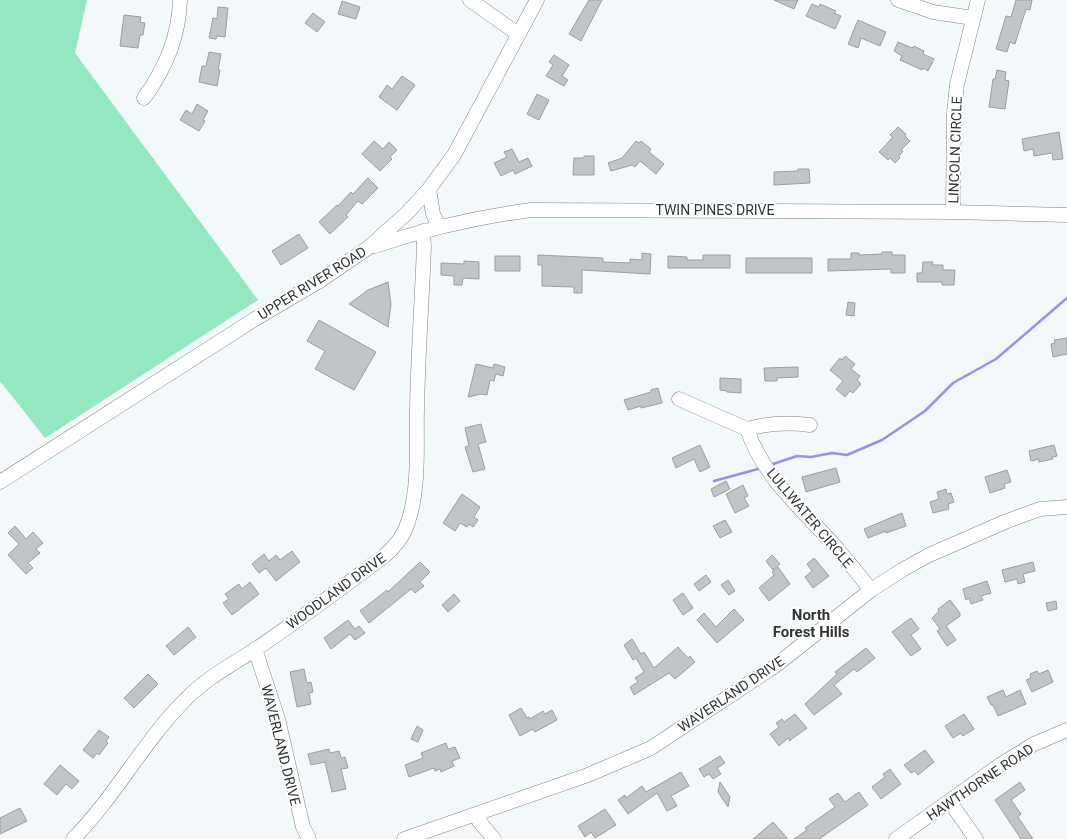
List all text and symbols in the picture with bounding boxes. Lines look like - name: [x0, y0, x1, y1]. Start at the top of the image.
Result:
- street label: LINCOLN CIRCLE: [945, 96, 965, 204]
- street label: TWIN PINES DRIVE: [655, 202, 775, 218]
- street label: UPPER RIVER ROAD: [255, 243, 369, 323]
- street label: LULLWATER CIRCLE: [764, 465, 856, 571]
- street label: WOODLAND DRIVE: [283, 550, 389, 632]
- district label: North Forest Hills: [773, 606, 850, 641]
- street label: WAVERLAND DRIVE: [675, 653, 787, 735]
- street label: WAVERLAND DRIVE: [258, 683, 304, 807]
- street label: HAWTHORNE ROAD: [923, 740, 1037, 824]

